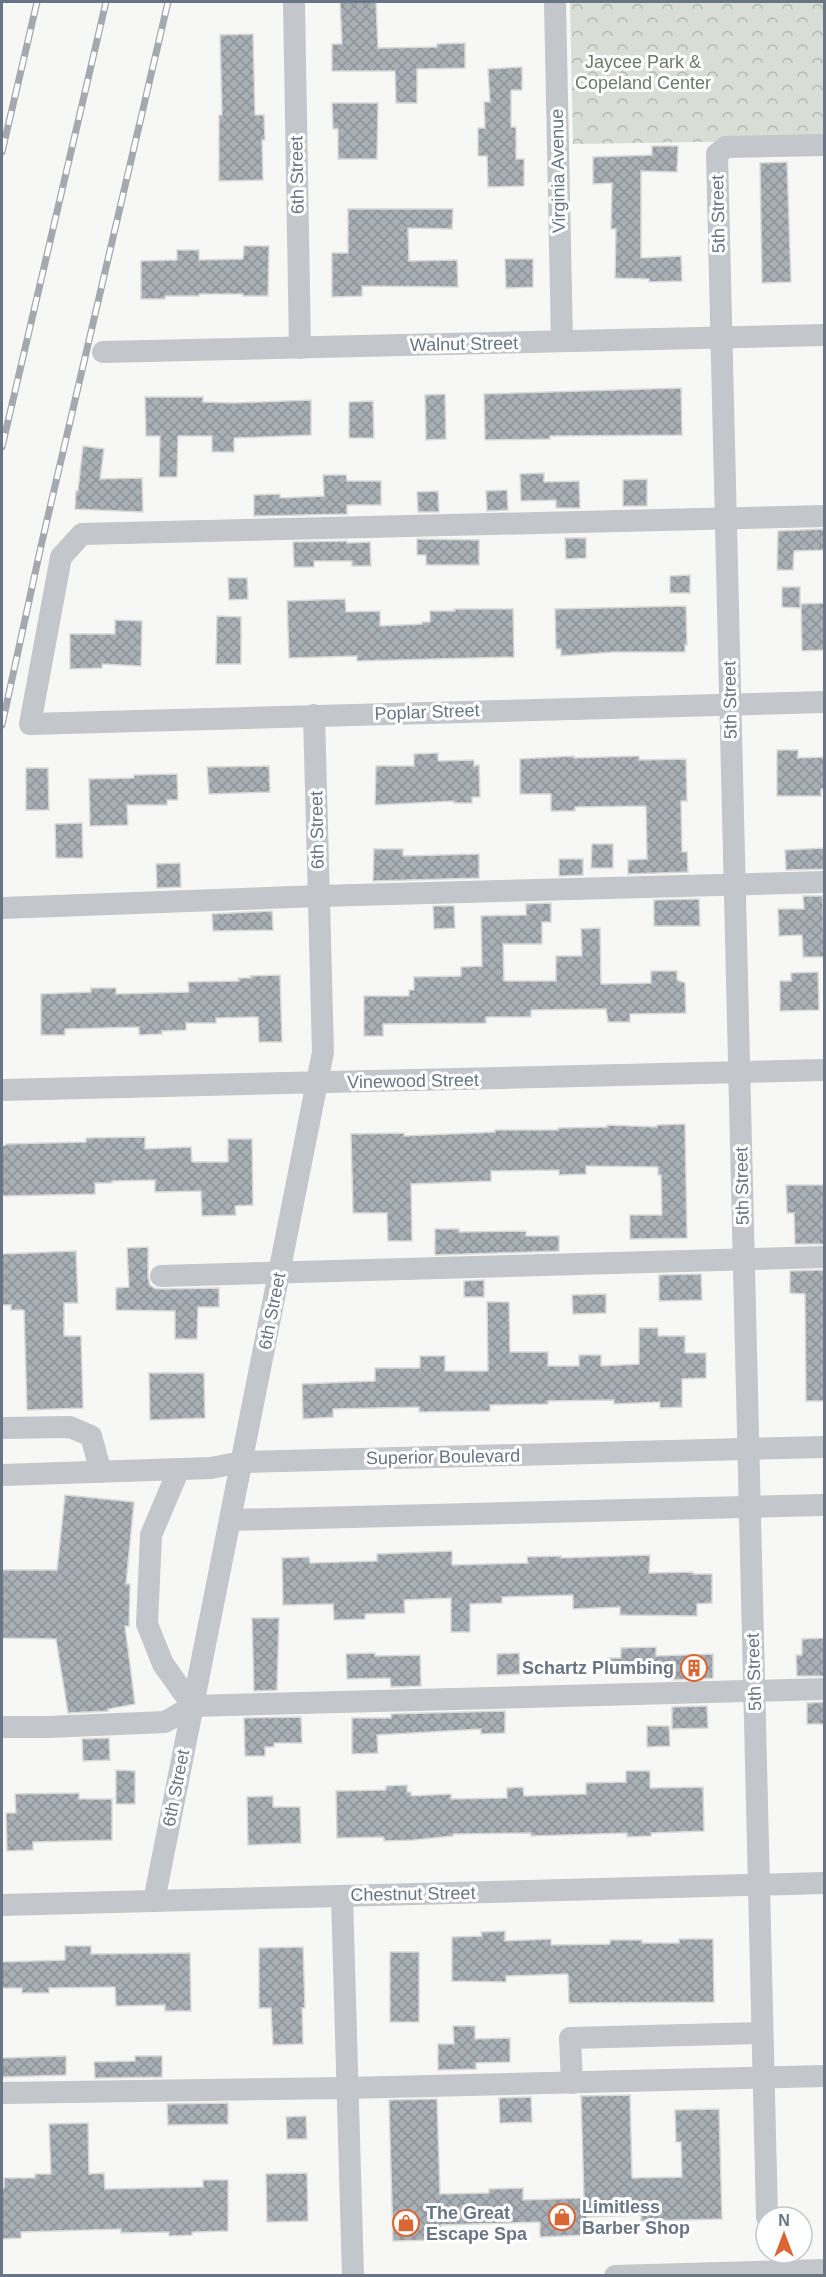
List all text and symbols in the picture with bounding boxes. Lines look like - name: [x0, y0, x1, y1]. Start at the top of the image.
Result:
- park label: Jaycee Park & Copeland Center: [575, 52, 711, 93]
- street label: Virginia Avenue: [547, 109, 569, 233]
- street label: 6th Street: [286, 136, 308, 214]
- street label: 5th Street: [707, 175, 729, 253]
- street label: Walnut Street: [410, 333, 518, 355]
- street label: 5th Street: [719, 661, 741, 739]
- street label: Poplar Street: [374, 700, 480, 724]
- street label: 6th Street: [306, 791, 328, 869]
- street label: Vinewood Street: [347, 1070, 479, 1092]
- street label: 5th Street: [731, 1147, 753, 1225]
- street label: 6th Street: [255, 1271, 289, 1351]
- street label: Superior Boulevard: [366, 1446, 520, 1468]
- street label: 5th Street: [743, 1633, 765, 1711]
- building icon: Schartz Plumbing: [679, 1653, 709, 1683]
- place label: Schartz Plumbing: [522, 1658, 674, 1678]
- street label: 6th Street: [159, 1748, 193, 1828]
- street label: Chestnut Street: [350, 1883, 476, 1905]
- place label: Limitless Barber Shop: [582, 2197, 690, 2238]
- shop icon: Limitless Barber Shop: [547, 2202, 577, 2232]
- place label: The Great Escape Spa: [426, 2203, 528, 2244]
- north arrow: [754, 2205, 814, 2265]
- shop icon: The Great Escape Spa: [391, 2208, 421, 2238]
- text: N: [778, 2212, 790, 2229]

